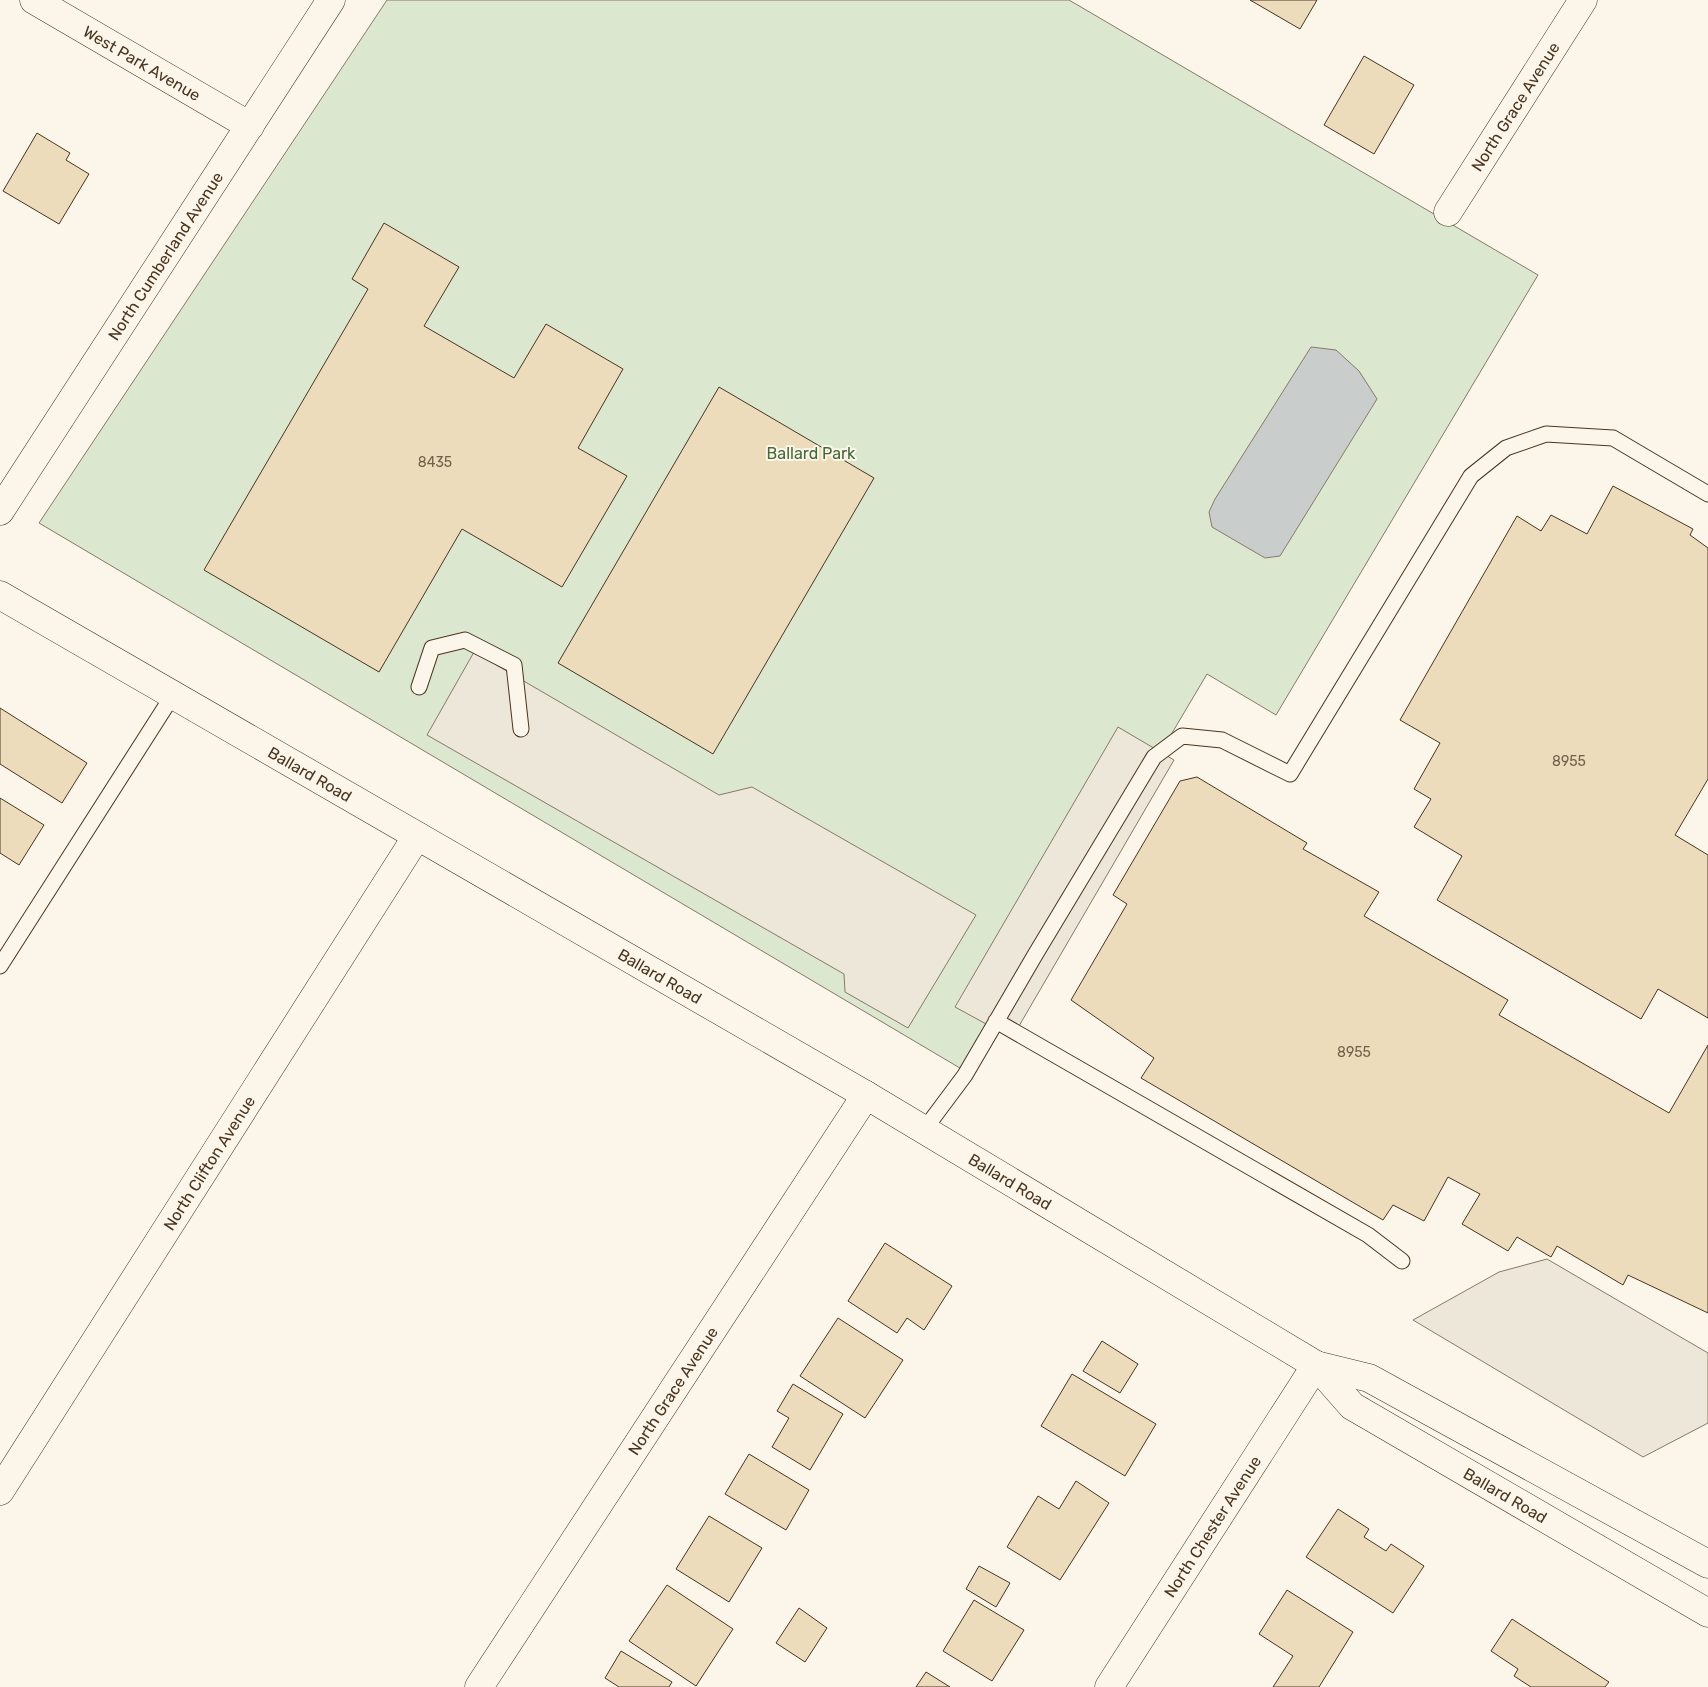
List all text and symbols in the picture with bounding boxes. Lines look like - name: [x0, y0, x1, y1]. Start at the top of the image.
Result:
- street label: West Park Avenue: [80, 22, 204, 105]
- street label: North Grace Avenue: [1467, 39, 1564, 175]
- street label: North Cumberland Avenue: [104, 168, 227, 344]
- park label: Ballard Park: [767, 444, 856, 463]
- house number: 8435: [418, 454, 452, 471]
- street label: Ballard Road: [265, 743, 355, 806]
- house number: 8955: [1552, 753, 1586, 770]
- street label: Ballard Road: [614, 945, 705, 1008]
- house number: 8955: [1337, 1044, 1371, 1061]
- street label: North Clifton Avenue: [160, 1092, 259, 1234]
- street label: Ballard Road: [965, 1150, 1055, 1214]
- street label: North Grace Avenue: [624, 1323, 722, 1459]
- street label: North Chester Avenue: [1160, 1452, 1265, 1601]
- street label: Ballard Road: [1460, 1464, 1550, 1527]

